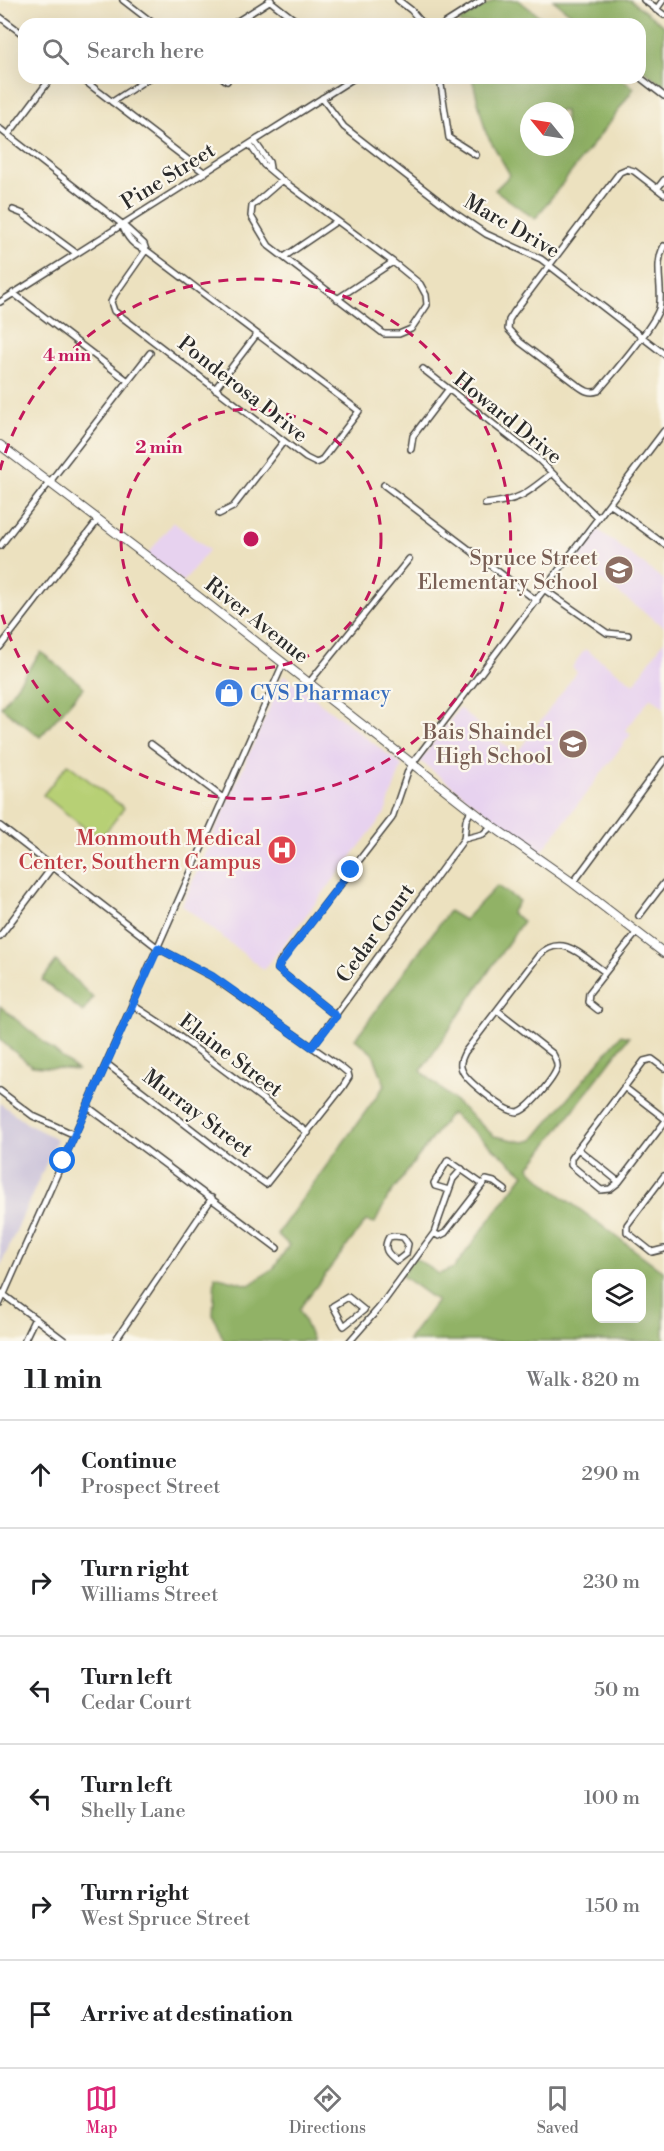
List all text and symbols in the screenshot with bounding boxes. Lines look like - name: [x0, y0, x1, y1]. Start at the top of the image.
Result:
- search box: [18, 18, 646, 84]
- icon: search: [39, 35, 72, 68]
- text: Search here: [87, 38, 204, 65]
- north arrow: [520, 102, 574, 156]
- street label: Pine Street: [117, 137, 221, 216]
- street label: Marc Drive: [459, 189, 564, 265]
- street label: Ponderosa Drive: [172, 331, 313, 449]
- text: 4 min: [43, 344, 91, 367]
- street label: Howard Drive: [448, 367, 567, 470]
- text: 2 min: [135, 436, 183, 459]
- centre of rings: [241, 529, 261, 549]
- place label: Spruce Street Elementary School: [418, 546, 599, 596]
- school or university icon: Spruce Street Elementary School: [603, 554, 635, 586]
- street label: River Avenue: [199, 572, 314, 669]
- shop icon: CVS Pharmacy: [213, 677, 245, 709]
- place label: CVS Pharmacy: [250, 681, 392, 707]
- place label: Bais Shaindel High School: [422, 720, 552, 770]
- school or university icon: Bais Shaindel High School: [557, 728, 589, 760]
- place label: Monmouth Medical Center, Southern Campus: [19, 826, 261, 876]
- hospital icon: Monmouth Medical Center, Southern Campus: [266, 834, 298, 866]
- route end: [337, 856, 363, 882]
- street label: Cedar Court: [331, 878, 421, 988]
- street label: Elaine Street: [174, 1008, 288, 1103]
- street label: Murray Street: [137, 1064, 258, 1164]
- route start: [49, 1147, 75, 1173]
- map controls: [592, 1269, 646, 1323]
- button: layers: [592, 1269, 646, 1323]
- text: 11 min: [24, 1364, 102, 1396]
- text: Walk · 820 m: [527, 1368, 640, 1393]
- text: Continue: [81, 1448, 177, 1475]
- icon: ahead: [24, 1458, 57, 1491]
- text: 290 m: [582, 1462, 640, 1487]
- text: Prospect Street: [81, 1475, 220, 1500]
- text: Turn right: [81, 1556, 189, 1583]
- icon: right: [24, 1566, 57, 1599]
- text: 230 m: [583, 1570, 640, 1595]
- text: Williams Street: [81, 1583, 218, 1608]
- text: Turn left: [81, 1664, 172, 1691]
- icon: left: [24, 1674, 57, 1707]
- text: 50 m: [594, 1678, 640, 1703]
- text: Cedar Court: [81, 1691, 192, 1716]
- text: Turn left: [81, 1772, 172, 1799]
- icon: left: [24, 1782, 57, 1815]
- text: 100 m: [584, 1786, 640, 1811]
- text: Shelly Lane: [81, 1799, 186, 1824]
- text: Turn right: [81, 1880, 189, 1907]
- icon: right: [24, 1890, 57, 1923]
- text: 150 m: [585, 1894, 640, 1919]
- text: West Spruce Street: [81, 1907, 250, 1932]
- icon: arrive: [24, 1998, 57, 2031]
- text: Arrive at destination: [81, 2001, 293, 2028]
- tab: Map: [85, 2082, 118, 2138]
- tab: Directions: [289, 2082, 366, 2138]
- tab: Saved: [537, 2082, 579, 2138]

